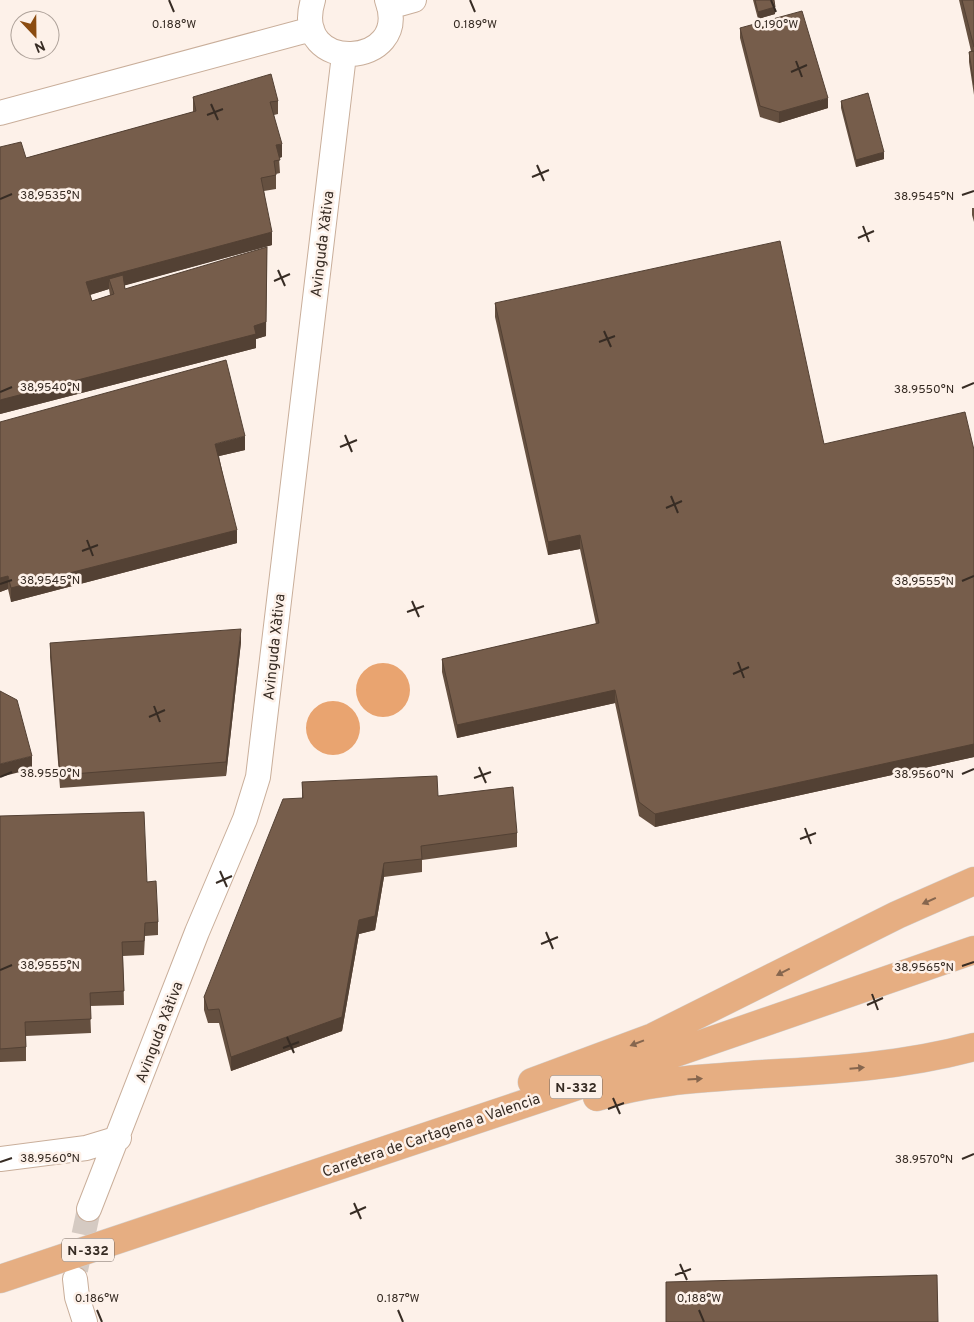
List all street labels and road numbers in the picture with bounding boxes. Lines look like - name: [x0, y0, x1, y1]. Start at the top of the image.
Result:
- street label: Avinguda Xàtiva: [308, 190, 339, 299]
- street label: Avinguda Xàtiva: [260, 593, 291, 701]
- street label: Avinguda Xàtiva: [132, 979, 188, 1086]
- road number: N-332: [550, 1076, 602, 1098]
- street label: Carretera de Cartagena a Valencia: [320, 1090, 543, 1183]
- road number: N-332: [62, 1238, 114, 1262]

